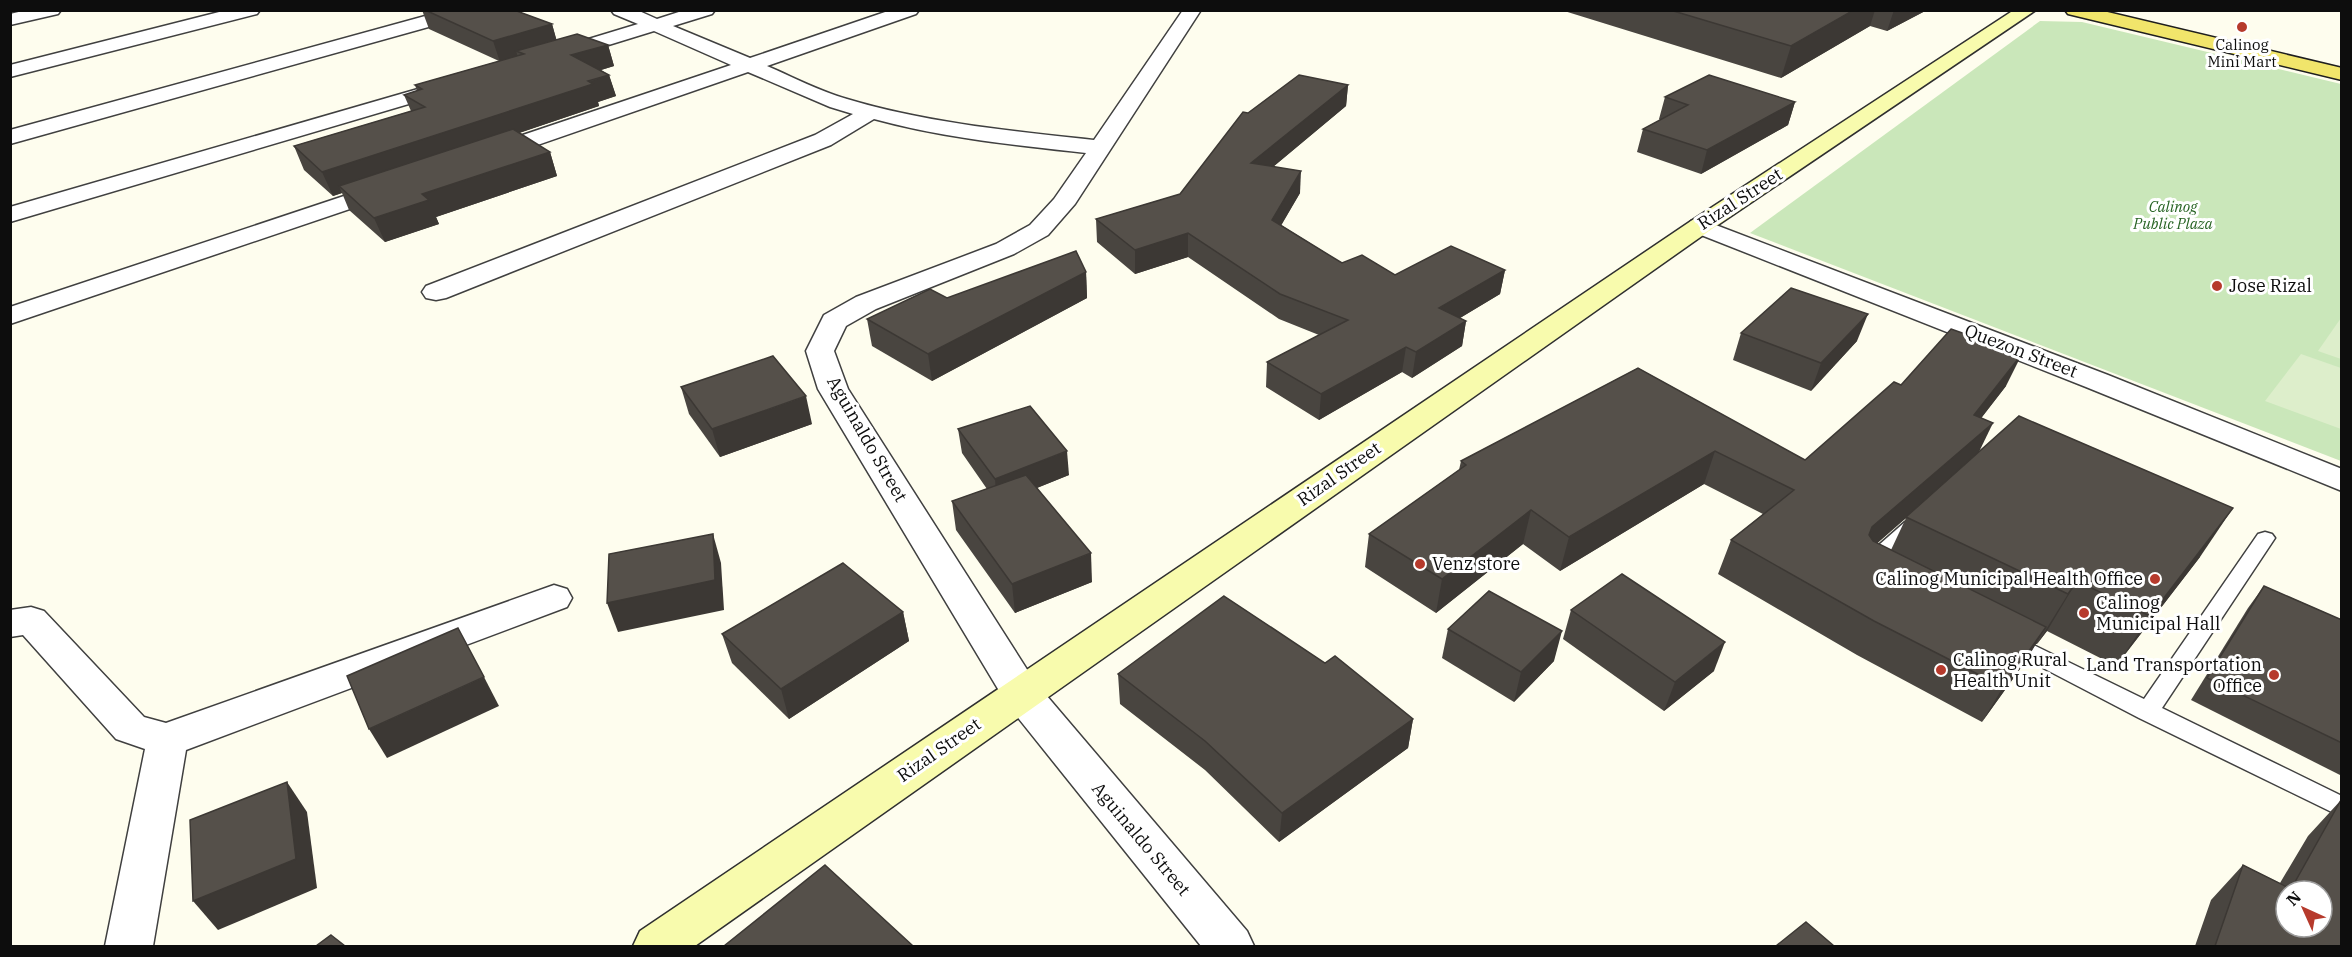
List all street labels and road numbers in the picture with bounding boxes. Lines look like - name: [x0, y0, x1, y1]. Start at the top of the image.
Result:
- street label: Rizal Street: [1693, 163, 1787, 235]
- street label: Quezon Street: [1962, 318, 2081, 383]
- street label: Aguinaldo Street: [822, 372, 913, 506]
- street label: Rizal Street: [1292, 436, 1385, 511]
- street label: Rizal Street: [892, 712, 985, 787]
- street label: Aguinaldo Street: [1087, 777, 1196, 900]

